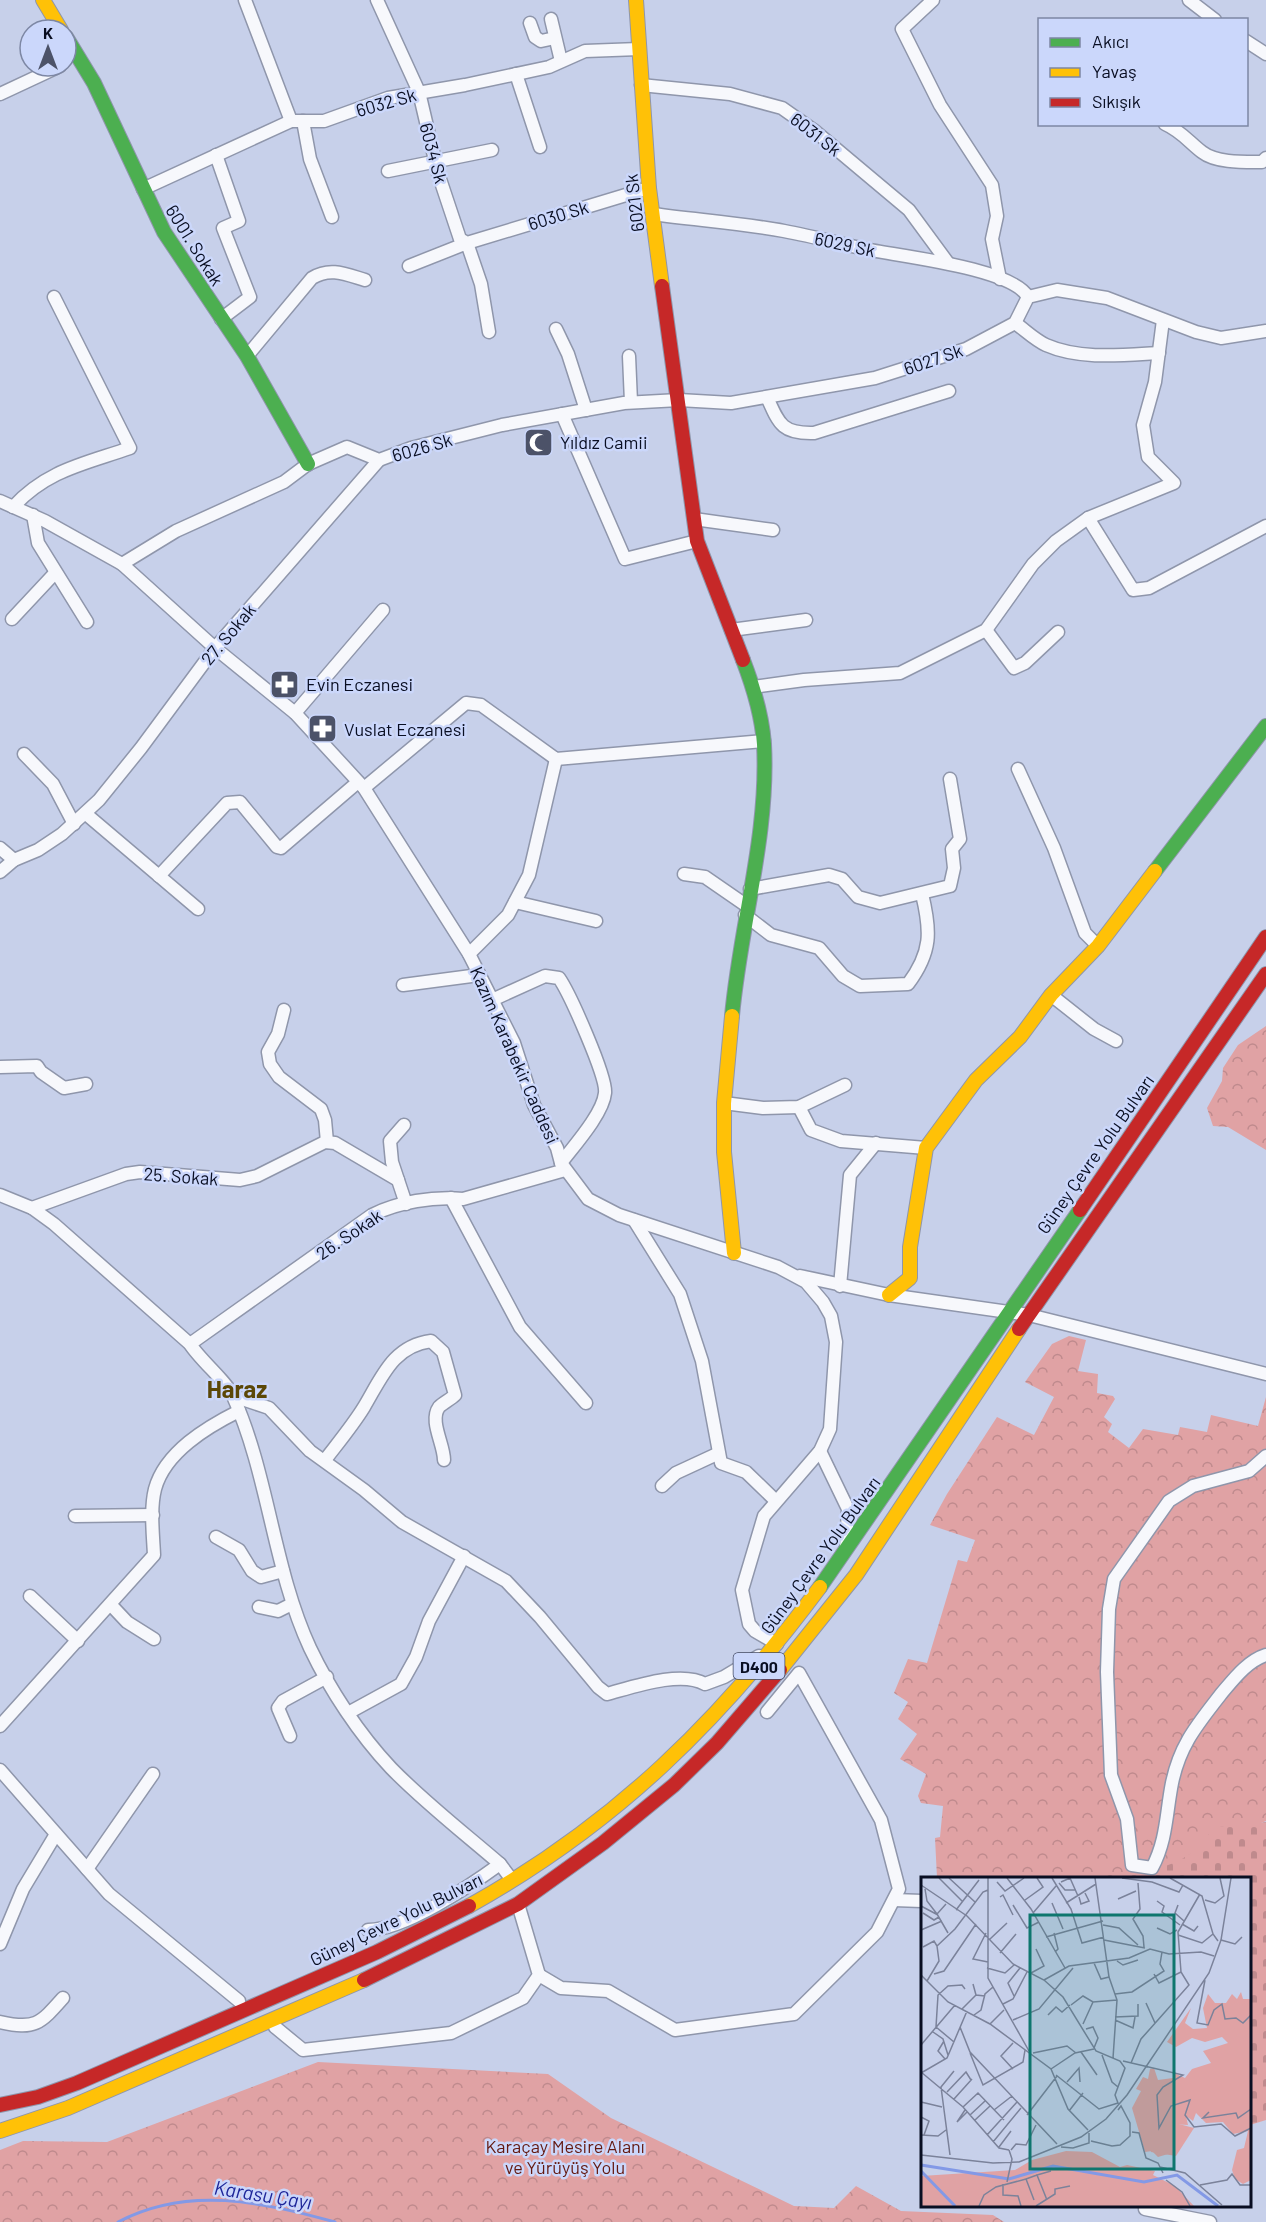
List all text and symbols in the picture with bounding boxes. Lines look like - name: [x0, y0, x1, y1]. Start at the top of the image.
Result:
- north arrow: [18, 18, 78, 78]
- legend: [1038, 18, 1248, 126]
- text: K: [43, 23, 53, 42]
- text: Akıcı: [1092, 30, 1129, 52]
- text: Yavaş: [1092, 60, 1137, 82]
- street label: 6032 Sk: [353, 83, 419, 121]
- text: Sıkışık: [1092, 90, 1141, 112]
- street label: 6031 Sk: [786, 107, 846, 161]
- street label: 6034 Sk: [415, 120, 453, 186]
- street label: 6021 Sk: [620, 173, 648, 233]
- street label: 6030 Sk: [525, 195, 591, 235]
- street label: 6001. Sokak: [161, 200, 229, 290]
- street label: 6029 Sk: [813, 227, 877, 261]
- street label: 6027 Sk: [901, 339, 965, 379]
- mosque icon: Yıldız Camii: [523, 426, 555, 458]
- street label: 6026 Sk: [389, 428, 455, 466]
- place label: Yıldız Camii: [560, 431, 647, 453]
- street label: 27. Sokak: [196, 599, 260, 669]
- pharmacy icon: Evin Eczanesi: [269, 668, 301, 700]
- place label: Evin Eczanesi: [306, 673, 413, 695]
- pharmacy icon: Vuslat Eczanesi: [307, 713, 339, 745]
- place label: Vuslat Eczanesi: [344, 718, 466, 740]
- street label: Kazım Karabekir Caddesi: [466, 963, 564, 1147]
- street label: Güney Çevre Yolu Bulvarı: [1032, 1070, 1158, 1238]
- street label: 25. Sokak: [143, 1162, 219, 1190]
- street label: 26. Sokak: [312, 1204, 386, 1264]
- district label: Haraz: [207, 1374, 267, 1403]
- street label: Güney Çevre Yolu Bulvarı: [756, 1472, 884, 1638]
- road number: D400: [734, 1653, 784, 1679]
- street label: Güney Çevre Yolu Bulvarı: [306, 1868, 486, 1970]
- inset map: [921, 1877, 1251, 2207]
- park label: Karaçay Mesire Alanı ve Yürüyüş Yolu: [485, 2135, 645, 2178]
- water label: Karasu Çayı: [213, 2174, 313, 2214]

